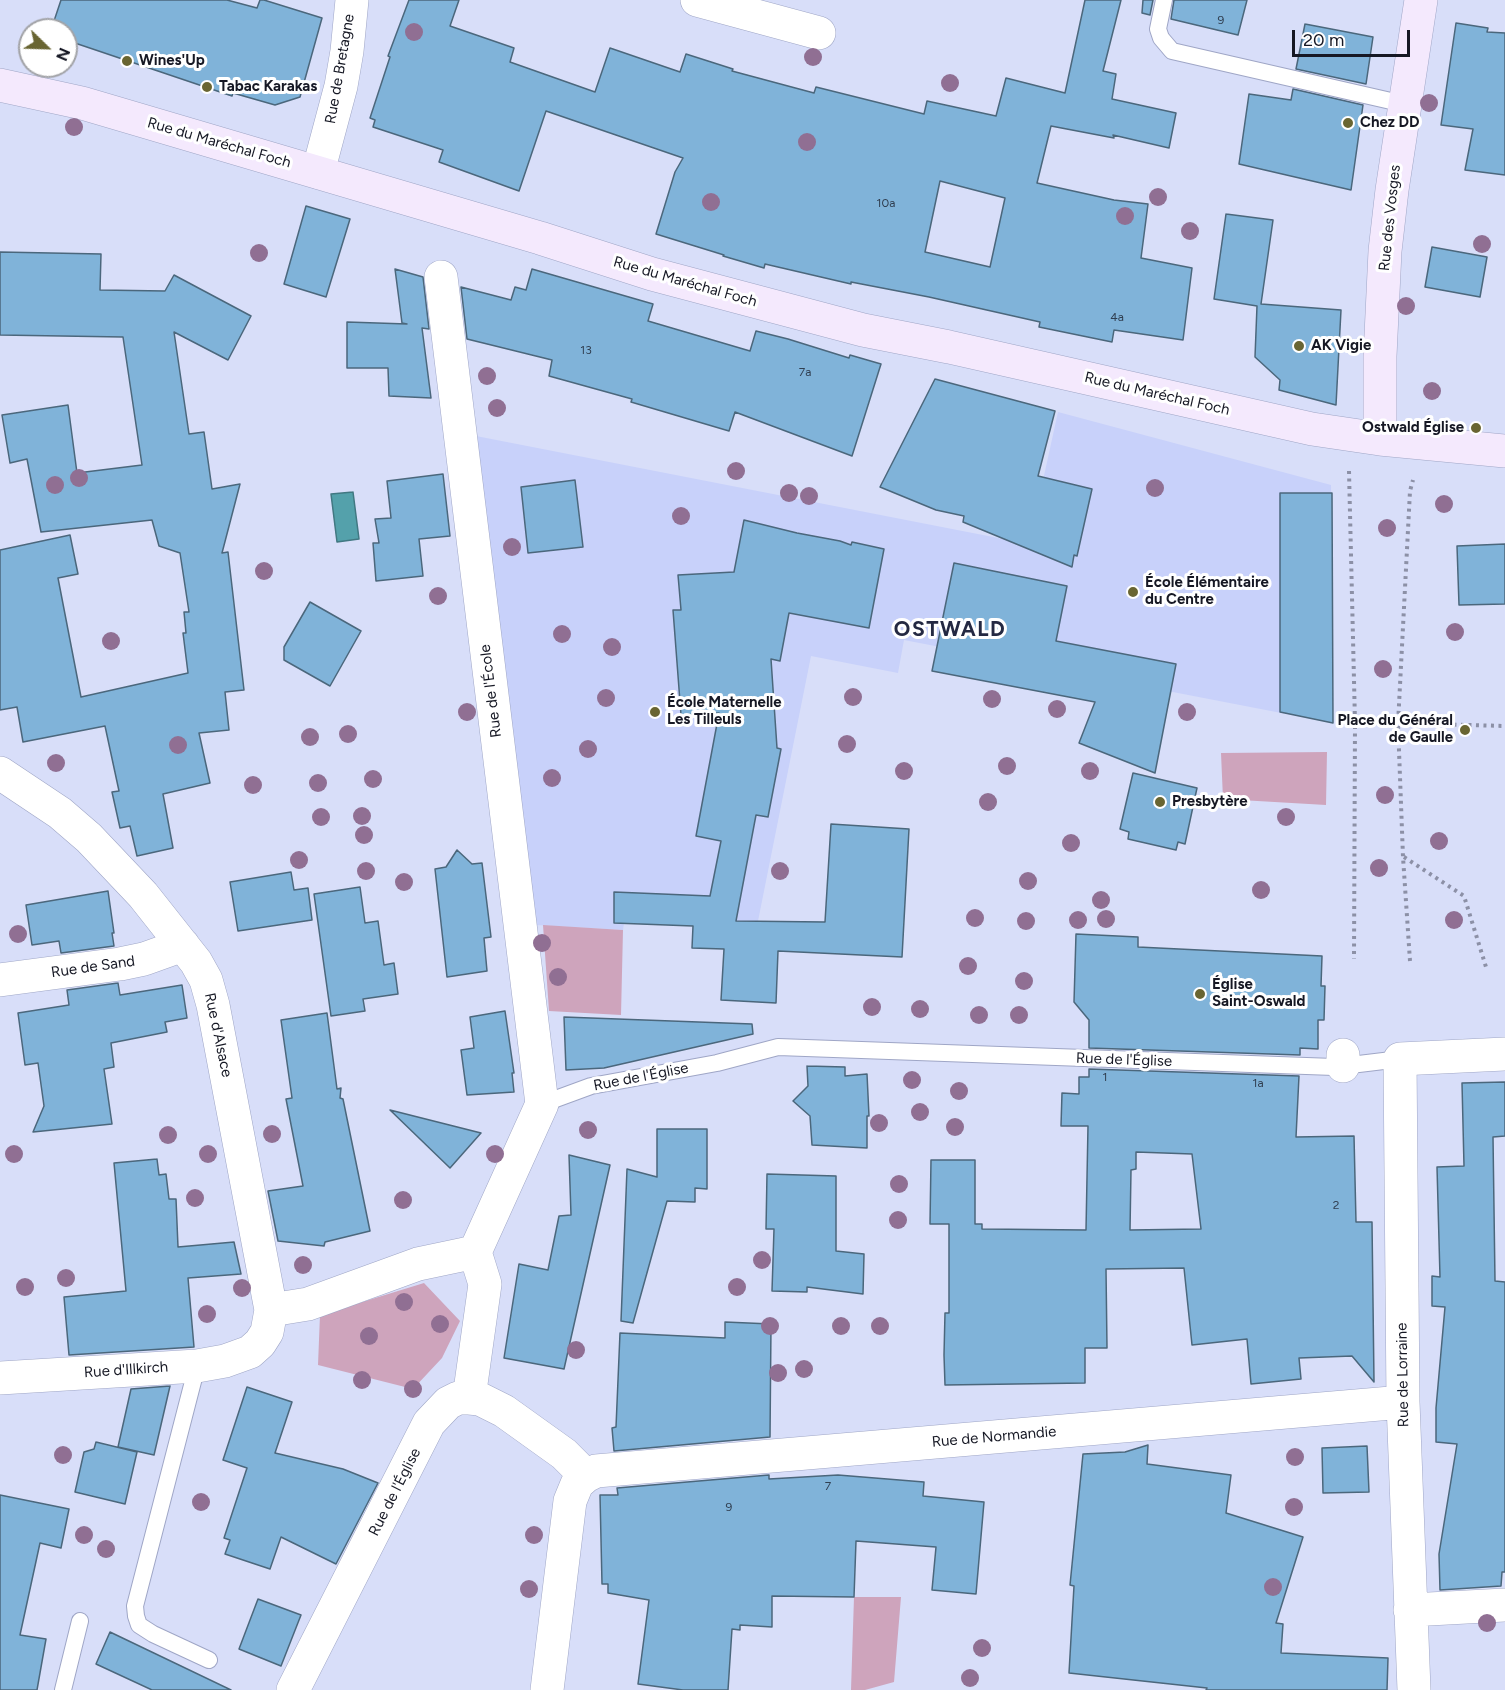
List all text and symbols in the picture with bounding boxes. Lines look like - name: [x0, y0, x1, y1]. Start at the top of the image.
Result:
- street label: Rue de Bretagne: [321, 13, 359, 125]
- house number: 9: [1218, 13, 1224, 27]
- north arrow: [18, 18, 78, 78]
- scale bar: [1295, 18, 1414, 56]
- text: 20 m: [1303, 29, 1344, 51]
- text: N: [52, 45, 74, 64]
- place label: Wines'Up: [139, 52, 205, 70]
- marker: Wines'Up: [120, 54, 134, 68]
- place label: Tabac Karakas: [219, 78, 317, 96]
- marker: Tabac Karakas: [200, 80, 214, 94]
- street label: Rue du Maréchal Foch: [145, 114, 293, 172]
- place label: Chez DD: [1360, 114, 1419, 132]
- marker: Chez DD: [1341, 116, 1355, 130]
- street label: Rue des Vosges: [1375, 164, 1405, 272]
- house number: 10a: [877, 196, 895, 210]
- street label: Rue du Maréchal Foch: [611, 253, 759, 311]
- house number: 4a: [1110, 310, 1124, 324]
- place label: AK Vigie: [1311, 337, 1371, 355]
- marker: AK Vigie: [1292, 339, 1306, 353]
- house number: 13: [580, 343, 592, 357]
- house number: 7a: [799, 365, 811, 379]
- street label: Rue du Maréchal Foch: [1083, 369, 1231, 419]
- place label: Ostwald Église: [1362, 419, 1464, 437]
- marker: Ostwald Église: [1469, 421, 1483, 435]
- place label: École Élémentaire du Centre: [1145, 574, 1269, 609]
- marker: École Élémentaire du Centre: [1126, 585, 1140, 599]
- district label: OSTWALD: [894, 617, 1006, 643]
- street label: Rue de l'École: [476, 643, 506, 739]
- place label: École Maternelle Les Tilleuls: [667, 694, 782, 729]
- marker: École Maternelle Les Tilleuls: [648, 705, 662, 719]
- place label: Place du Général de Gaulle: [1337, 712, 1453, 747]
- marker: Place du Général de Gaulle: [1458, 723, 1472, 737]
- place label: Presbytère: [1172, 793, 1247, 811]
- marker: Presbytère: [1153, 795, 1167, 809]
- street label: Rue de Sand: [50, 952, 136, 982]
- place label: Église Saint-Oswald: [1212, 976, 1305, 1011]
- marker: Église Saint-Oswald: [1193, 987, 1207, 1001]
- street label: Rue d'Alsace: [200, 991, 236, 1079]
- street label: Rue de l'Église: [1076, 1049, 1172, 1071]
- street label: Rue de l'Église: [592, 1059, 690, 1095]
- house number: 1: [1103, 1070, 1107, 1084]
- house number: 1a: [1252, 1076, 1264, 1090]
- house number: 2: [1333, 1198, 1339, 1212]
- street label: Rue de Lorraine: [1393, 1323, 1413, 1427]
- street label: Rue d'Illkirch: [83, 1358, 169, 1382]
- street label: Rue de Normandie: [931, 1423, 1057, 1451]
- street label: Rue de l'Église: [365, 1445, 425, 1539]
- house number: 7: [825, 1479, 831, 1493]
- house number: 9: [726, 1500, 732, 1514]

